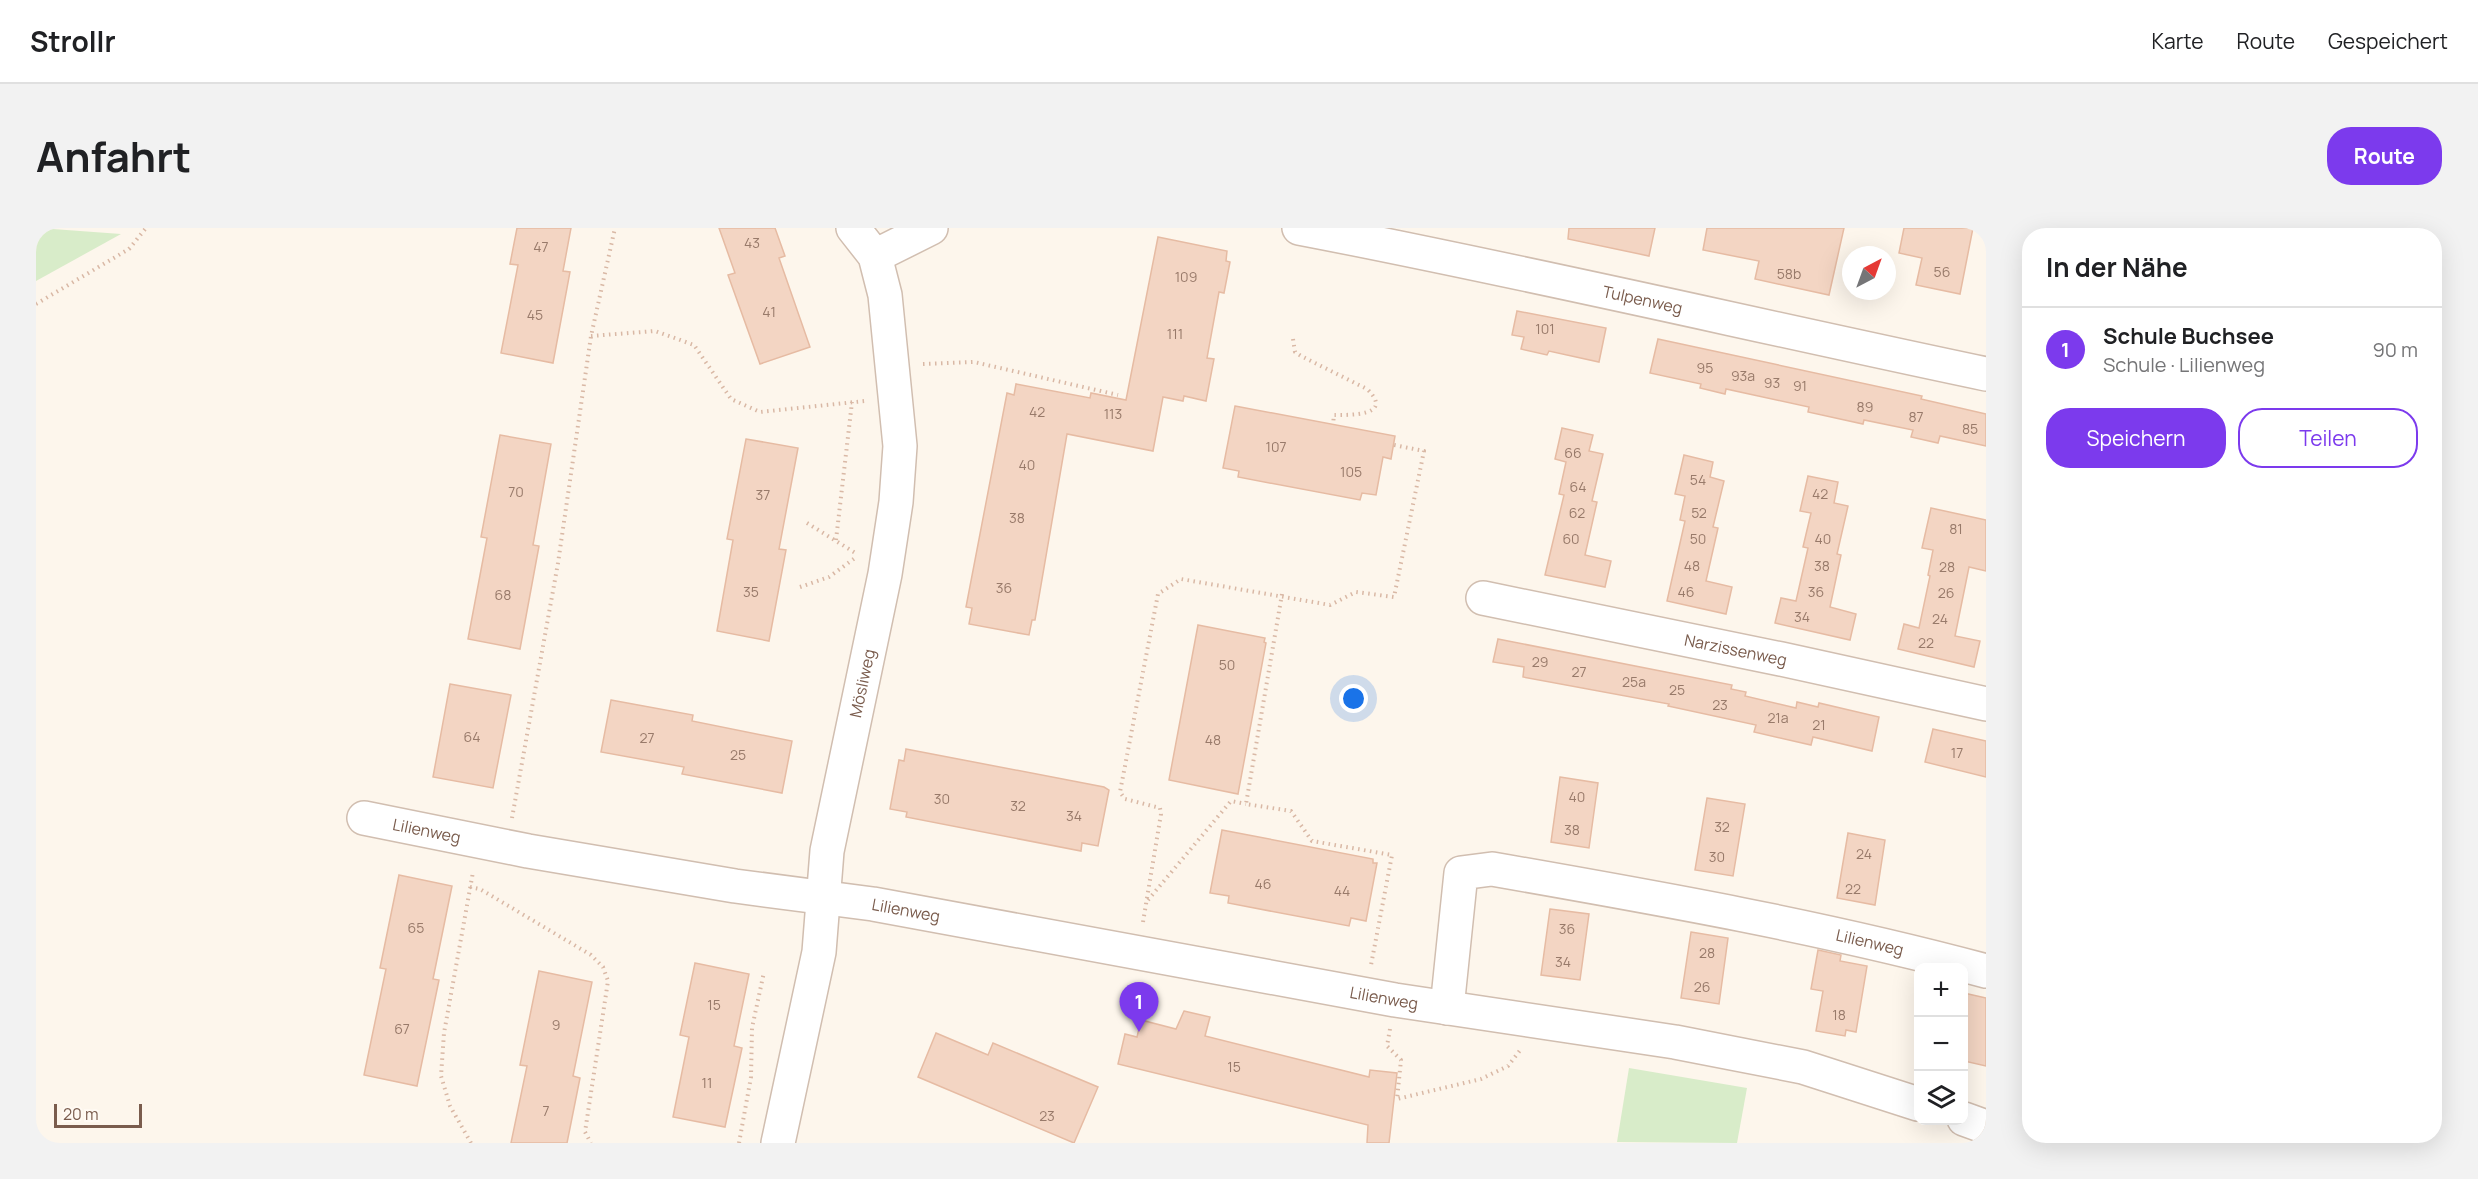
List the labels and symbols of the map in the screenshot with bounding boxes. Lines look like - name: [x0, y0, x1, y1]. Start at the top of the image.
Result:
- house number: 43: [744, 233, 760, 252]
- house number: 47: [533, 237, 549, 256]
- north arrow: [1842, 246, 1896, 300]
- house number: 56: [1934, 262, 1950, 281]
- house number: 58b: [1777, 264, 1801, 283]
- house number: 109: [1175, 267, 1197, 286]
- street label: Tulpenweg: [1601, 280, 1685, 319]
- house number: 41: [762, 302, 776, 321]
- house number: 45: [527, 305, 543, 324]
- house number: 101: [1535, 319, 1555, 338]
- house number: 111: [1167, 324, 1183, 343]
- house number: 95: [1697, 358, 1713, 377]
- house number: 93a: [1731, 366, 1755, 385]
- house number: 93: [1764, 373, 1780, 392]
- house number: 91: [1793, 376, 1807, 395]
- house number: 89: [1857, 397, 1873, 416]
- house number: 42: [1029, 402, 1045, 421]
- house number: 113: [1104, 404, 1122, 423]
- house number: 87: [1908, 407, 1924, 426]
- house number: 85: [1962, 419, 1978, 438]
- house number: 107: [1265, 437, 1287, 456]
- house number: 66: [1564, 443, 1582, 462]
- house number: 40: [1019, 455, 1035, 474]
- house number: 105: [1340, 462, 1362, 481]
- house number: 54: [1690, 470, 1706, 489]
- house number: 64: [1570, 477, 1586, 496]
- house number: 70: [508, 482, 524, 501]
- house number: 42: [1812, 484, 1828, 503]
- house number: 37: [756, 485, 770, 504]
- house number: 62: [1569, 503, 1585, 522]
- house number: 52: [1691, 503, 1707, 522]
- house number: 38: [1009, 508, 1025, 527]
- house number: 81: [1949, 519, 1963, 538]
- house number: 60: [1562, 529, 1580, 548]
- house number: 50: [1690, 529, 1706, 548]
- house number: 40: [1815, 529, 1831, 548]
- house number: 48: [1684, 556, 1700, 575]
- house number: 38: [1814, 556, 1830, 575]
- house number: 28: [1939, 557, 1955, 576]
- house number: 36: [996, 578, 1012, 597]
- house number: 35: [743, 582, 759, 601]
- house number: 46: [1678, 582, 1694, 601]
- house number: 36: [1808, 582, 1824, 601]
- house number: 26: [1938, 583, 1954, 602]
- house number: 68: [495, 585, 511, 604]
- house number: 34: [1794, 607, 1810, 626]
- house number: 24: [1932, 609, 1948, 628]
- street label: Narzissenweg: [1683, 629, 1789, 671]
- house number: 22: [1918, 633, 1934, 652]
- street label: Mösliweg: [844, 647, 880, 720]
- house number: 29: [1532, 652, 1548, 671]
- house number: 50: [1219, 655, 1235, 674]
- house number: 27: [1571, 662, 1587, 681]
- house number: 25a: [1622, 672, 1646, 691]
- house number: 25: [1669, 680, 1685, 699]
- your location: [1339, 684, 1368, 713]
- house number: 23: [1712, 695, 1728, 714]
- house number: 21a: [1767, 708, 1789, 727]
- house number: 21: [1812, 715, 1826, 734]
- house number: 64: [464, 727, 480, 746]
- house number: 27: [639, 728, 655, 747]
- house number: 48: [1205, 730, 1221, 749]
- house number: 17: [1951, 743, 1963, 762]
- house number: 25: [730, 745, 746, 764]
- house number: 40: [1569, 787, 1585, 806]
- house number: 30: [934, 789, 950, 808]
- house number: 32: [1010, 796, 1026, 815]
- house number: 34: [1066, 806, 1082, 825]
- street label: Lilienweg: [391, 813, 463, 848]
- house number: 32: [1714, 817, 1730, 836]
- house number: 38: [1564, 820, 1580, 839]
- house number: 24: [1856, 844, 1872, 863]
- house number: 30: [1709, 847, 1725, 866]
- house number: 46: [1255, 874, 1271, 893]
- house number: 22: [1845, 879, 1861, 898]
- house number: 44: [1334, 881, 1350, 900]
- street label: Lilienweg: [870, 893, 942, 927]
- house number: 65: [408, 918, 424, 937]
- house number: 36: [1559, 919, 1575, 938]
- street label: Lilienweg: [1834, 924, 1906, 961]
- house number: 28: [1699, 943, 1715, 962]
- house number: 34: [1555, 952, 1571, 971]
- house number: 26: [1694, 977, 1710, 996]
- street label: Lilienweg: [1348, 981, 1420, 1014]
- pin: 1: [1120, 982, 1158, 1032]
- house number: 15: [707, 995, 721, 1014]
- house number: 18: [1832, 1005, 1846, 1024]
- house number: 9: [552, 1015, 560, 1034]
- house number: 67: [394, 1019, 410, 1038]
- house number: 15: [1227, 1057, 1241, 1076]
- house number: 11: [702, 1073, 712, 1092]
- scale bar: [54, 1101, 142, 1128]
- house number: 7: [542, 1101, 550, 1120]
- house number: 23: [1039, 1106, 1055, 1125]

